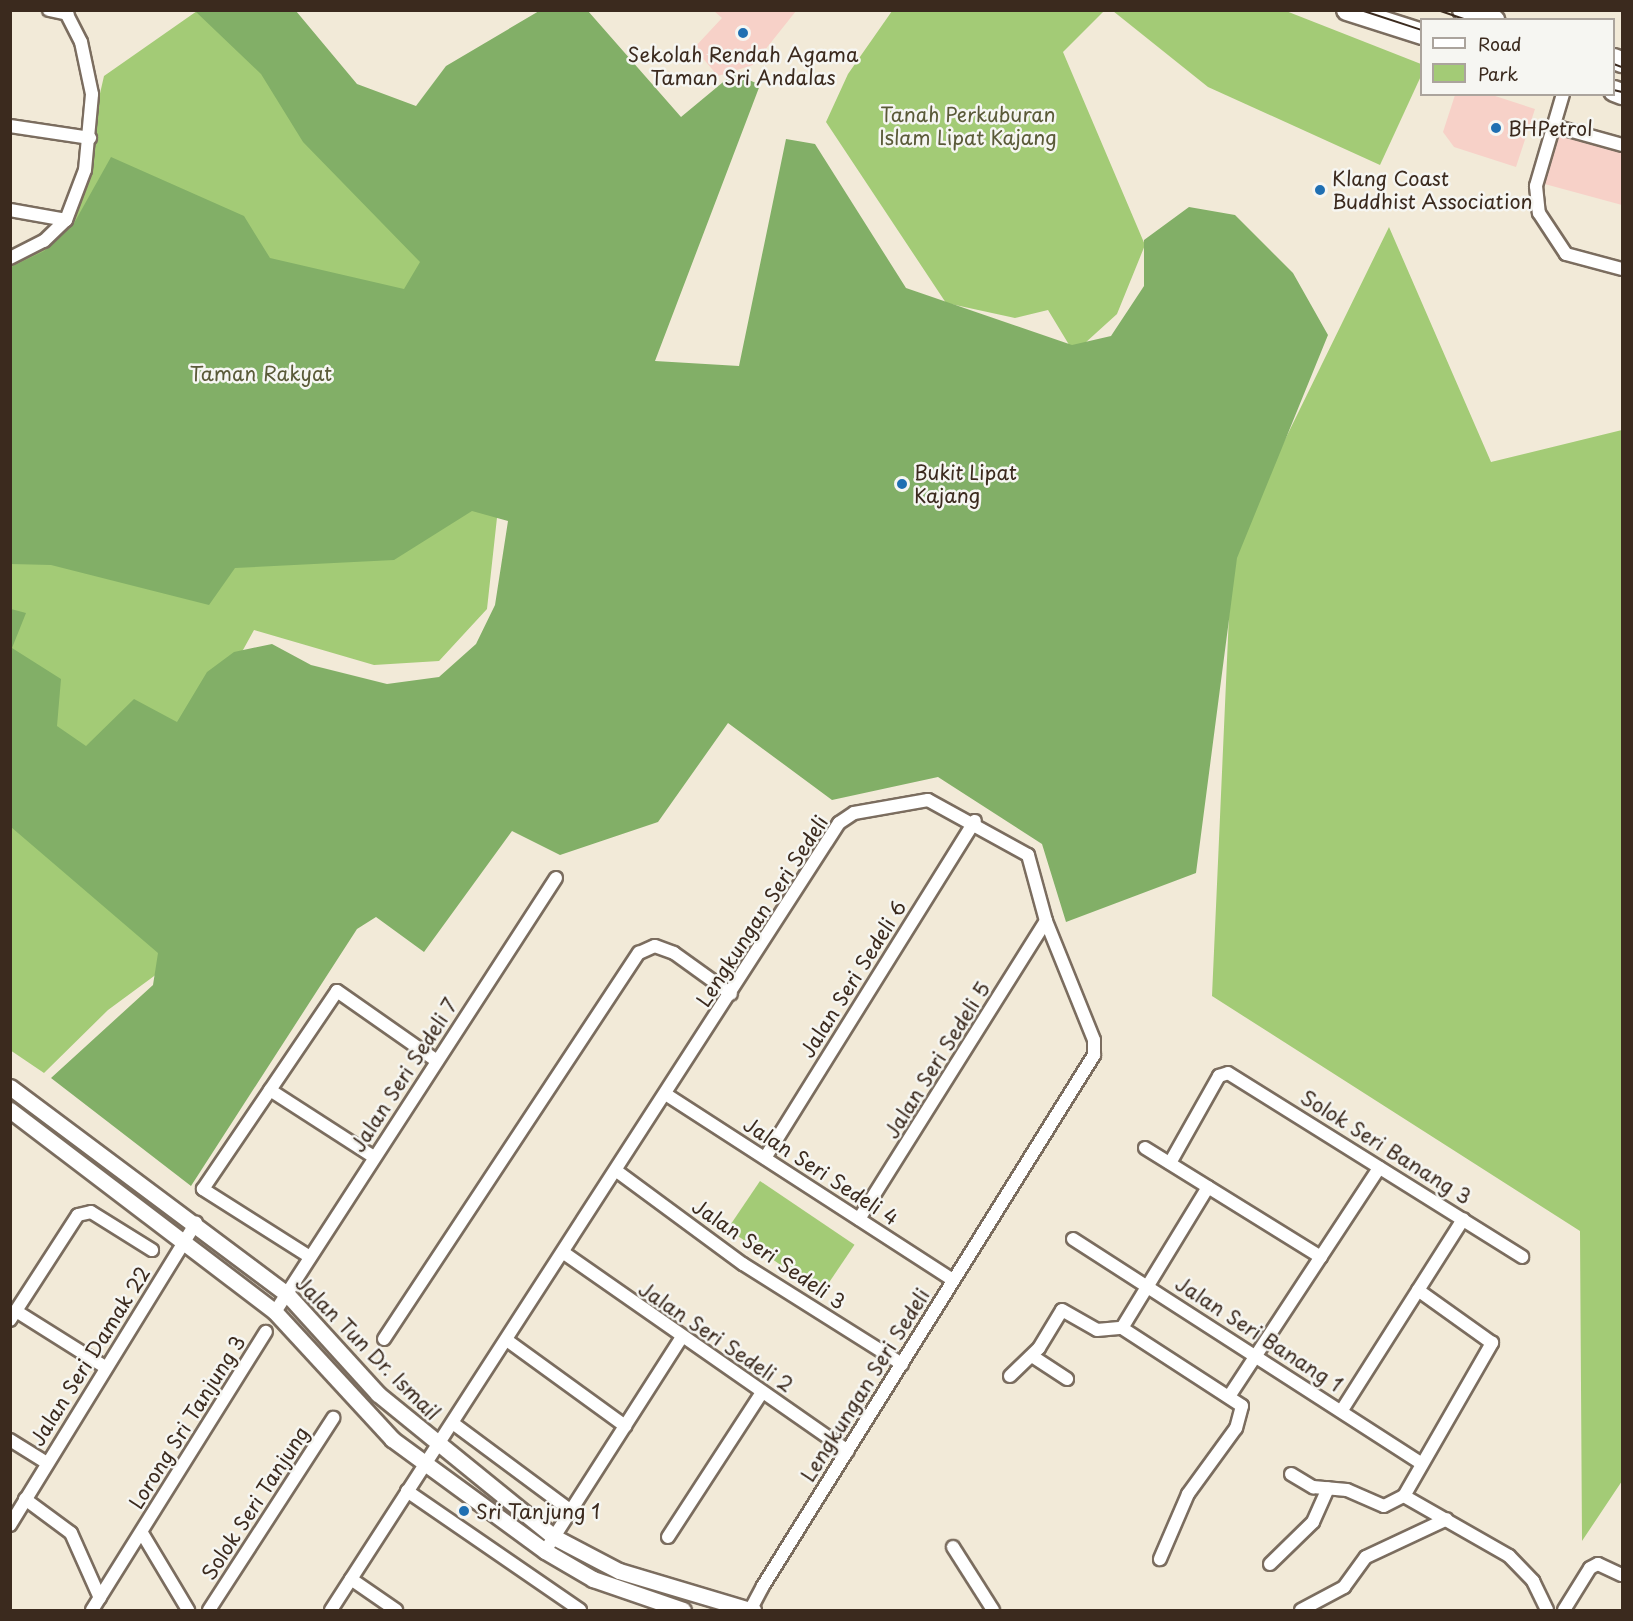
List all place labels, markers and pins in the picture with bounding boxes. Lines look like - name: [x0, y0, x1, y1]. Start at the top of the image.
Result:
- marker: Sekolah Rendah Agama Taman Sri Andalas: [736, 26, 750, 40]
- place label: Sekolah Rendah Agama Taman Sri Andalas: [627, 42, 859, 89]
- place label: BHPetrol: [1508, 116, 1593, 140]
- marker: BHPetrol: [1489, 121, 1503, 135]
- place label: Klang Coast Buddhist Association: [1332, 166, 1533, 213]
- marker: Klang Coast Buddhist Association: [1313, 183, 1327, 197]
- place label: Bukit Lipat Kajang: [914, 460, 1020, 507]
- marker: Bukit Lipat Kajang: [895, 477, 909, 491]
- place label: Sri Tanjung 1: [476, 1499, 601, 1523]
- marker: Sri Tanjung 1: [457, 1504, 471, 1518]

